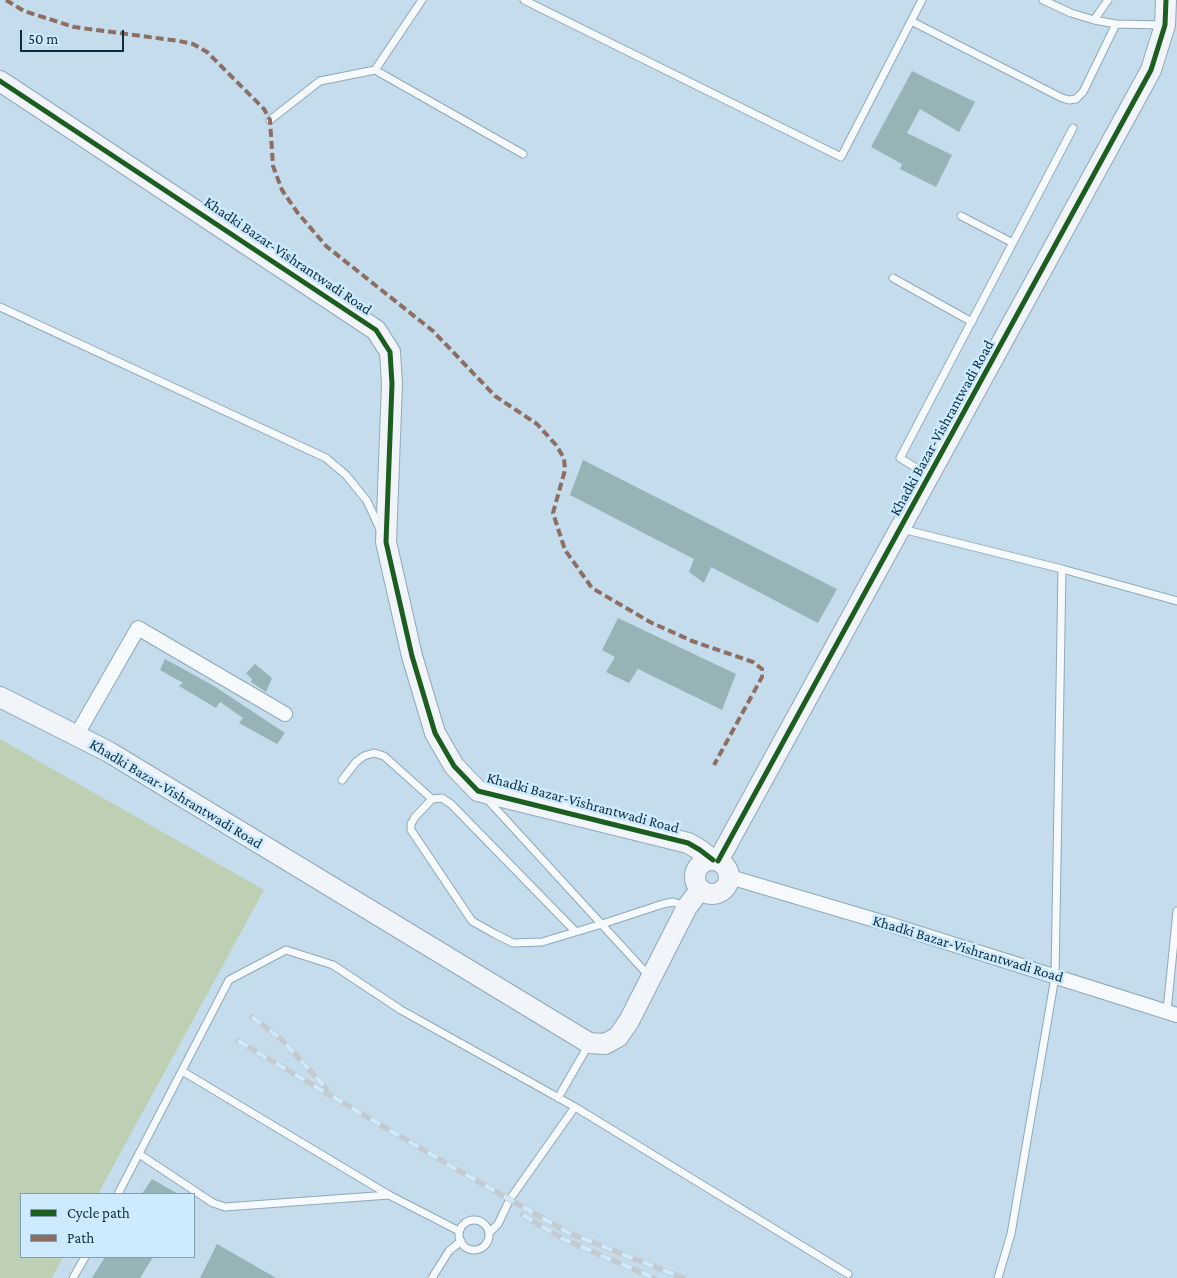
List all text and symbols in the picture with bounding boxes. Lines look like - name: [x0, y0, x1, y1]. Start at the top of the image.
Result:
- scale bar: [22, 20, 126, 52]
- text: 50 m: [28, 31, 58, 47]
- street label: Khadki Bazar-Vishrantwadi Road: [201, 193, 375, 319]
- street label: Khadki Bazar-Vishrantwadi Road: [886, 337, 998, 519]
- street label: Khadki Bazar-Vishrantwadi Road: [86, 735, 266, 853]
- street label: Khadki Bazar-Vishrantwadi Road: [485, 769, 681, 837]
- street label: Khadki Bazar-Vishrantwadi Road: [871, 911, 1065, 987]
- legend: [20, 1193, 195, 1258]
- text: Cycle path: [67, 1205, 130, 1221]
- text: Path: [67, 1230, 94, 1246]

